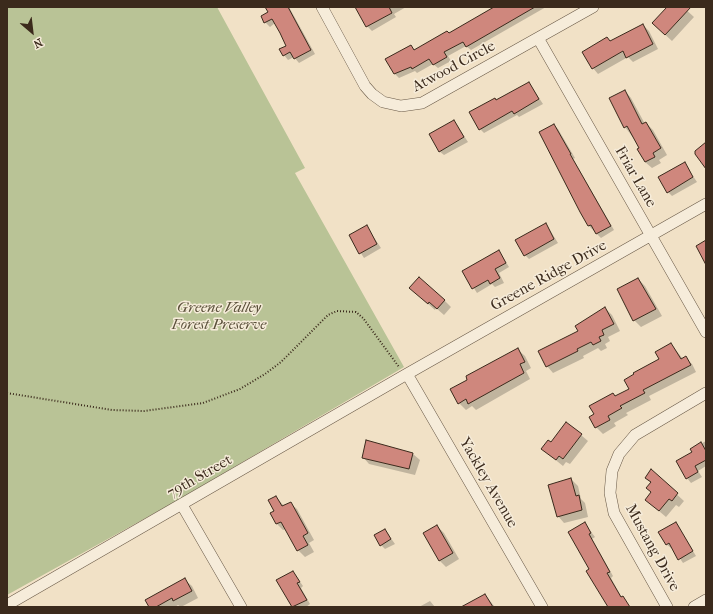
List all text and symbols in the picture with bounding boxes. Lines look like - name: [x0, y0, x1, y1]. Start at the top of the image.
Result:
- north arrow: [12, 12, 52, 52]
- text: N: [31, 35, 45, 51]
- street label: Atwood Circle: [410, 38, 498, 96]
- street label: Friar Lane: [610, 143, 660, 211]
- street label: Greene Ridge Drive: [488, 237, 610, 315]
- park label: Greene Valley Forest Preserve: [172, 299, 266, 334]
- street label: Yackley Avenue: [455, 435, 521, 531]
- street label: 79th Street: [164, 451, 236, 503]
- street label: Mustang Drive: [621, 501, 683, 595]

